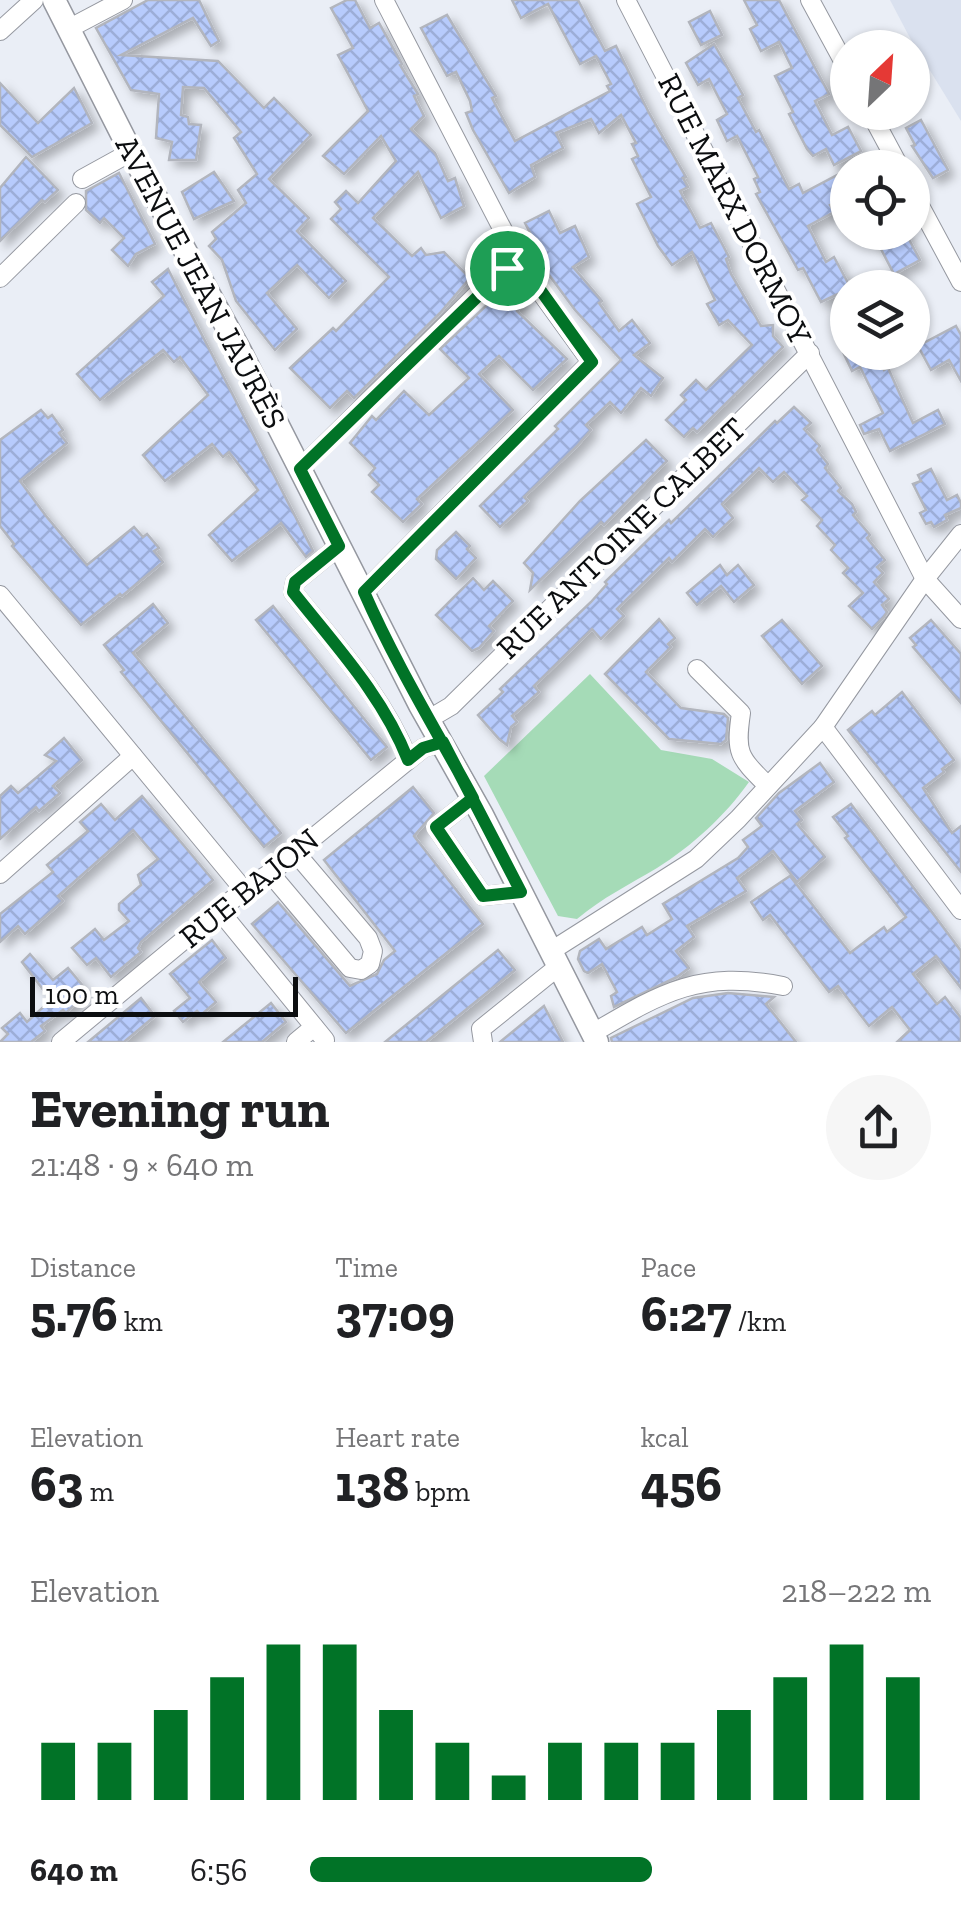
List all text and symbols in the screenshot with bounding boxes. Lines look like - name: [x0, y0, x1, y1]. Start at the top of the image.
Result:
- north arrow: [830, 30, 930, 130]
- map controls: [830, 30, 930, 370]
- street label: RUE MARX DORMOY: [650, 67, 820, 351]
- street label: AVENUE JEAN JAURÈS: [108, 129, 294, 435]
- button: locate: [830, 150, 930, 250]
- pin: [465, 226, 550, 311]
- icon: arrive: [480, 241, 535, 296]
- button: layers: [830, 270, 930, 370]
- street label: RUE ANTOINE CALBET: [489, 409, 753, 667]
- street label: RUE BAJON: [172, 820, 326, 956]
- scale bar: [30, 972, 298, 1016]
- text: 100 m: [45, 978, 119, 1011]
- text: Evening run: [30, 1075, 330, 1141]
- button: share: [826, 1075, 931, 1180]
- text: 21:48 · 9 × 640 m: [30, 1146, 253, 1184]
- text: Distance: [30, 1251, 136, 1284]
- text: Time: [335, 1251, 398, 1284]
- text: Pace: [641, 1251, 696, 1284]
- text: 5.76: [30, 1284, 118, 1344]
- text: 37:09: [335, 1284, 455, 1344]
- text: 6:27: [641, 1284, 731, 1344]
- text: km: [118, 1305, 163, 1338]
- text: /km: [731, 1305, 786, 1338]
- text: Elevation: [30, 1421, 143, 1454]
- text: Heart rate: [335, 1421, 460, 1454]
- text: kcal: [641, 1421, 689, 1454]
- text: 63: [30, 1454, 83, 1514]
- text: 138: [335, 1454, 409, 1514]
- text: 456: [641, 1454, 722, 1514]
- text: m: [83, 1475, 114, 1508]
- text: bpm: [409, 1475, 470, 1508]
- text: Elevation: [30, 1572, 159, 1610]
- text: 218–222 m: [781, 1572, 931, 1610]
- text: 640 m: [30, 1851, 118, 1889]
- text: 6:56: [190, 1851, 248, 1889]

